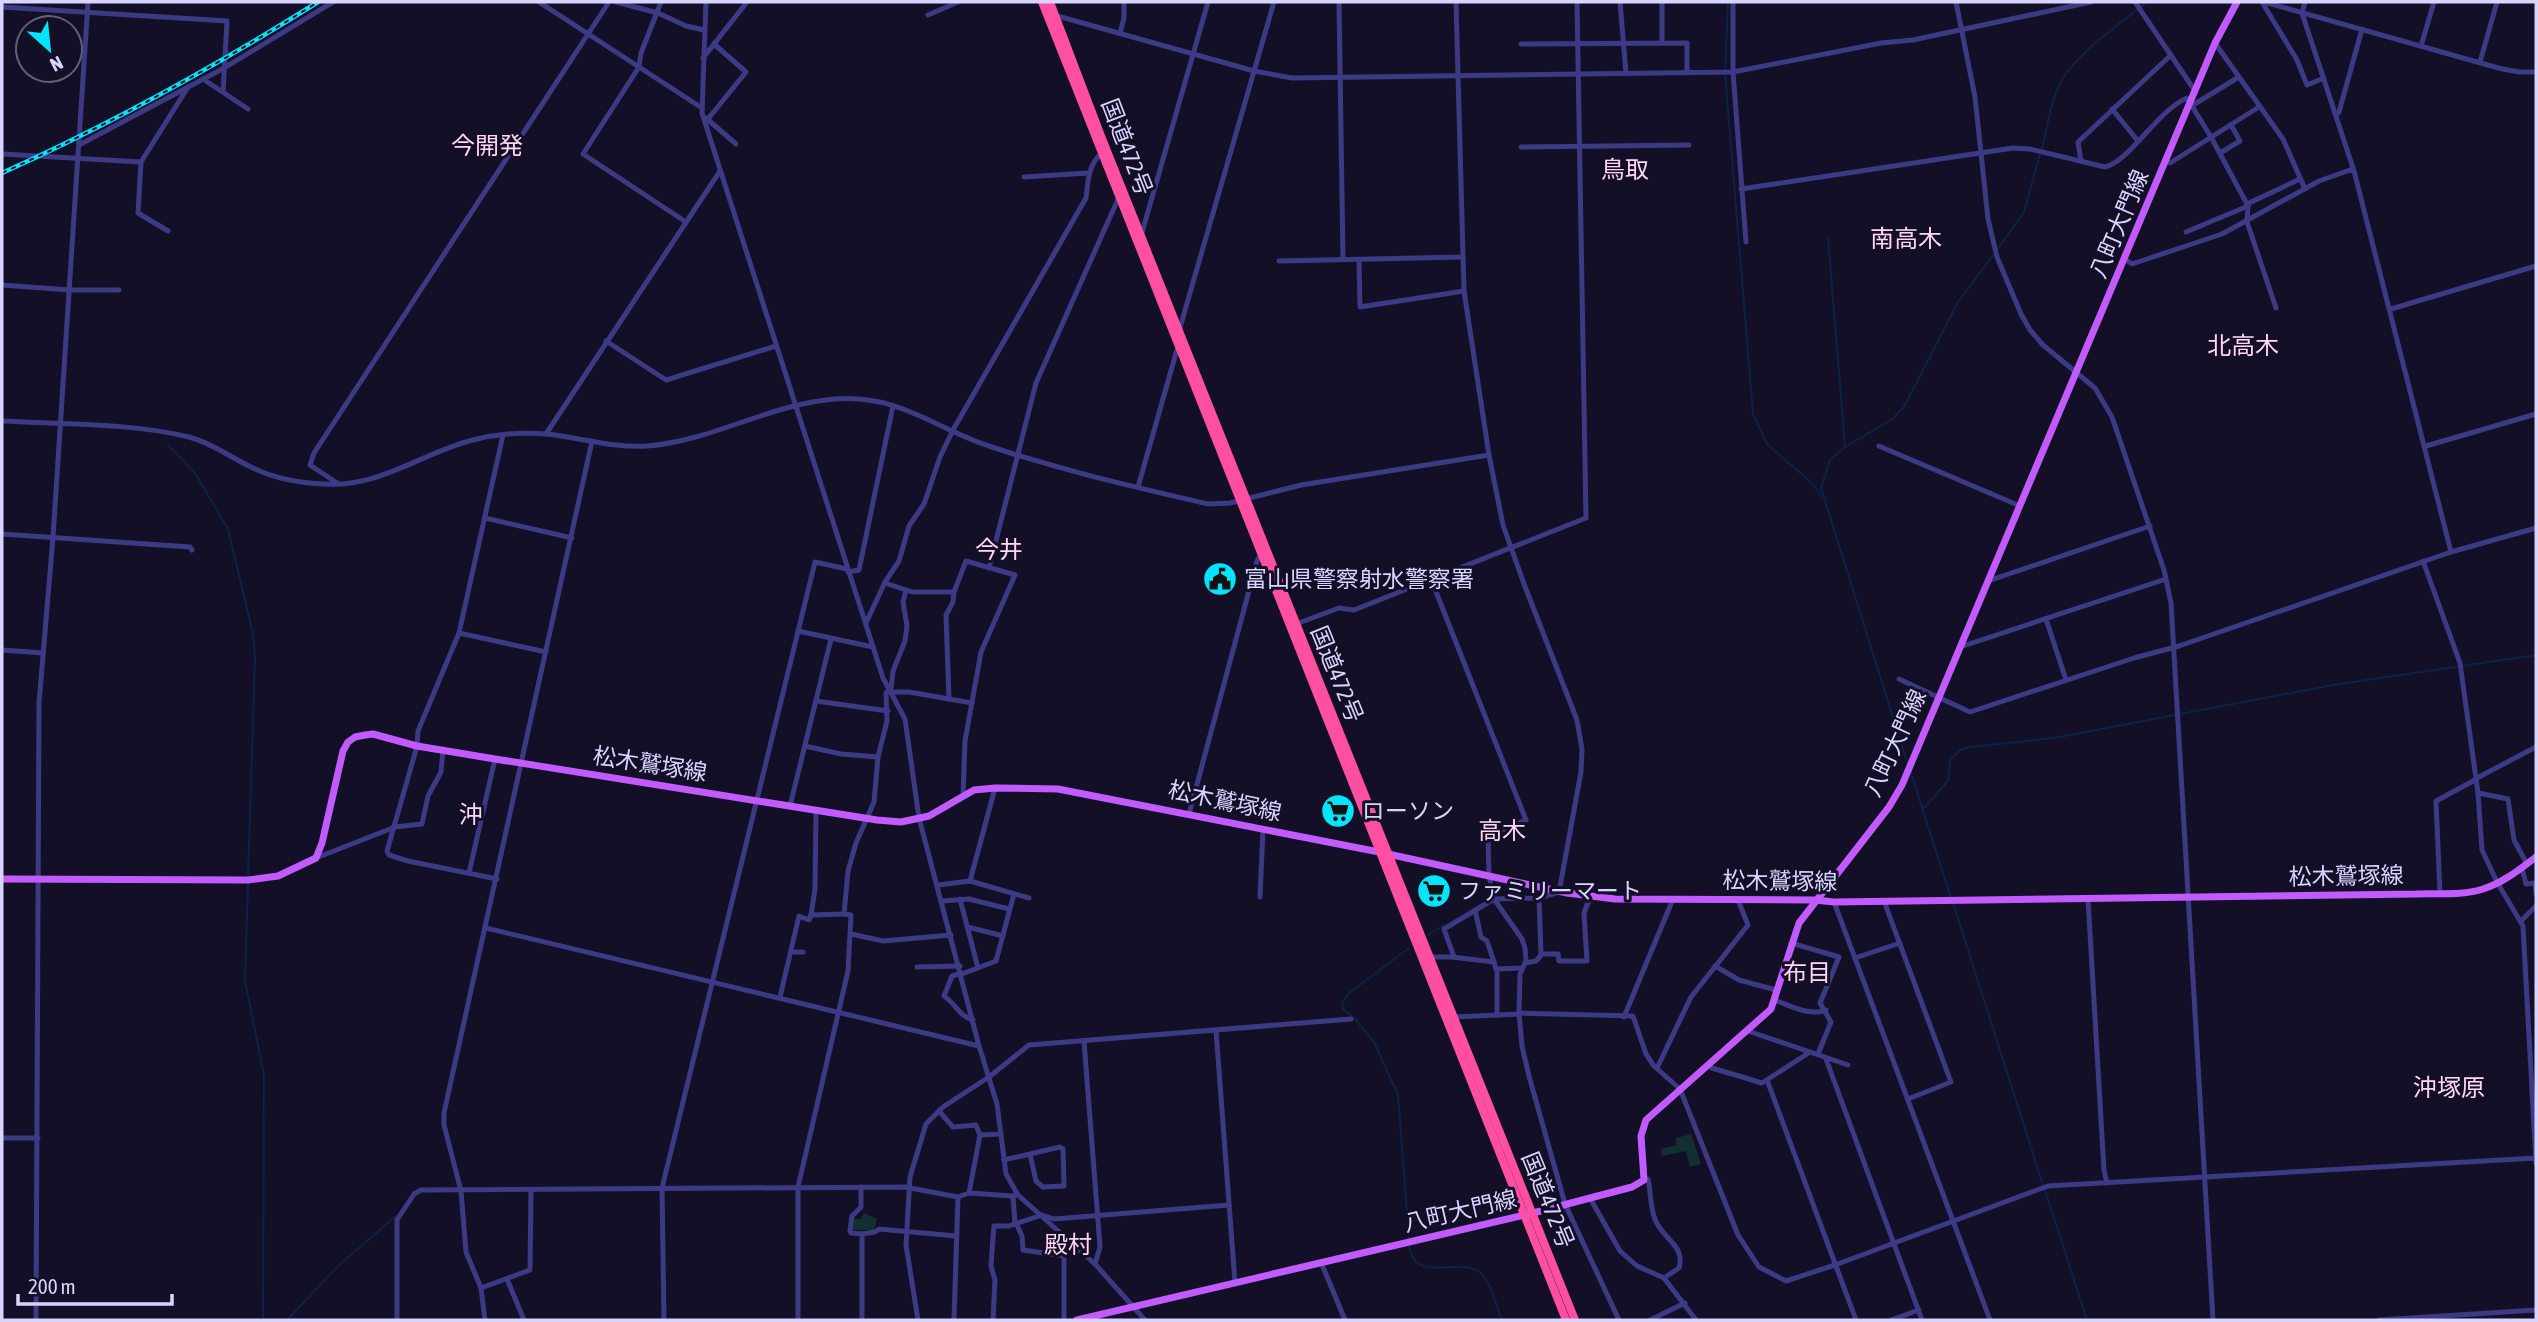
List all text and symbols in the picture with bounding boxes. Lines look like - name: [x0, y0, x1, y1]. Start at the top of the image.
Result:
- north arrow: [14, 14, 84, 84]
- text: N: [47, 52, 67, 76]
- street label: 国道472号: [1097, 95, 1157, 199]
- district label: 今開発: [451, 132, 523, 159]
- district label: 鳥取: [1601, 156, 1649, 183]
- street label: 八町大門線: [2085, 166, 2153, 282]
- district label: 南高木: [1870, 225, 1942, 252]
- district label: 北高木: [2207, 332, 2279, 359]
- district label: 今井: [975, 536, 1023, 563]
- public building icon: 富山県警察射水警察署: [1201, 560, 1239, 598]
- place label: 富山県警察射水警察署: [1244, 566, 1474, 592]
- street label: 国道472号: [1306, 622, 1368, 726]
- street label: 八町大門線: [1859, 685, 1931, 801]
- street label: 松木鷲塚線: [591, 742, 709, 786]
- street label: 松木鷲塚線: [1166, 776, 1284, 826]
- supermarket icon: ローソン: [1319, 792, 1357, 830]
- place label: ローソン: [1362, 798, 1454, 824]
- district label: 沖: [459, 801, 483, 828]
- district label: 高木: [1478, 817, 1526, 844]
- street label: 松木鷲塚線: [2288, 862, 2404, 890]
- street label: 松木鷲塚線: [1722, 867, 1838, 895]
- supermarket icon: ファミリーマート: [1415, 872, 1453, 910]
- place label: ファミリーマート: [1458, 878, 1642, 904]
- district label: 布目: [1783, 959, 1831, 986]
- district label: 沖塚原: [2413, 1074, 2485, 1101]
- street label: 国道472号: [1517, 1148, 1579, 1252]
- street label: 八町大門線: [1401, 1185, 1519, 1237]
- district label: 殿村: [1044, 1231, 1092, 1258]
- scale bar: [18, 1262, 172, 1306]
- text: 200 m: [28, 1274, 76, 1298]

